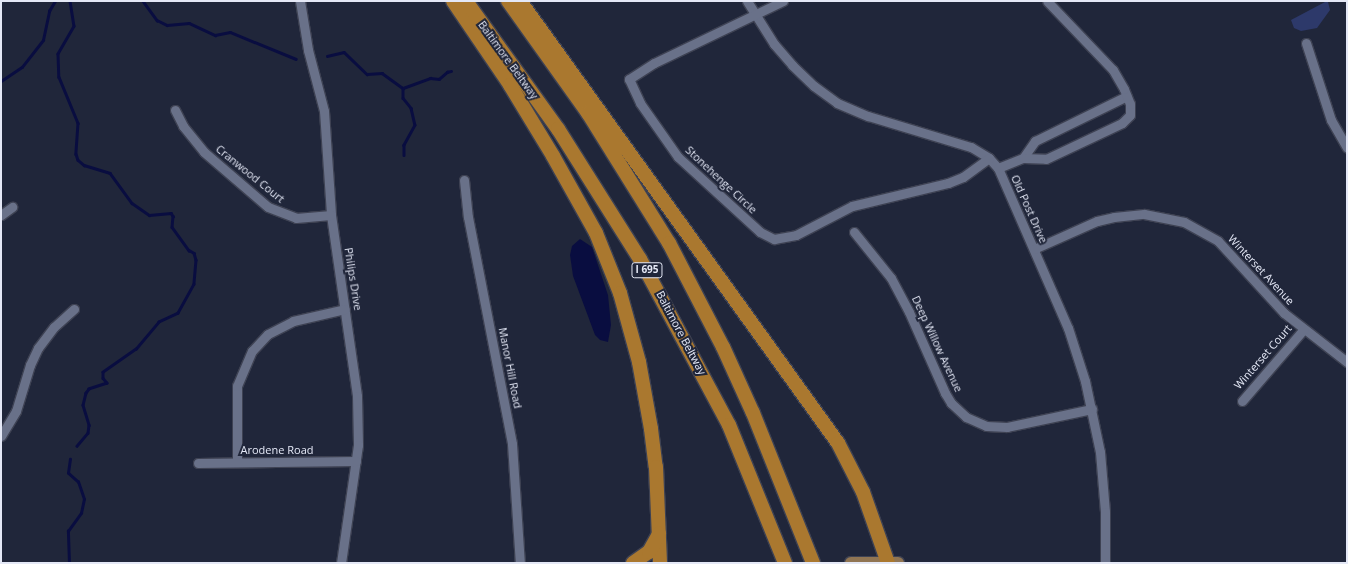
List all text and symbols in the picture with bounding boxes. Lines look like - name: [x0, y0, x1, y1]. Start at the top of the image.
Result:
- street label: Baltimore Beltway: [475, 18, 541, 102]
- street label: Cranwood Court: [213, 142, 287, 206]
- street label: Stonehenge Circle: [683, 144, 759, 216]
- street label: Old Post Drive: [1008, 173, 1050, 245]
- street label: Winterset Avenue: [1225, 232, 1297, 308]
- street label: Philips Drive: [342, 247, 364, 311]
- road number: I 695: [631, 262, 663, 278]
- street label: Baltimore Beltway: [653, 289, 709, 377]
- street label: Deep Willow Avenue: [909, 294, 965, 394]
- street label: Winterset Court: [1231, 322, 1295, 392]
- street label: Manor Hill Road: [496, 326, 524, 410]
- street label: Arodene Road: [240, 443, 314, 457]

